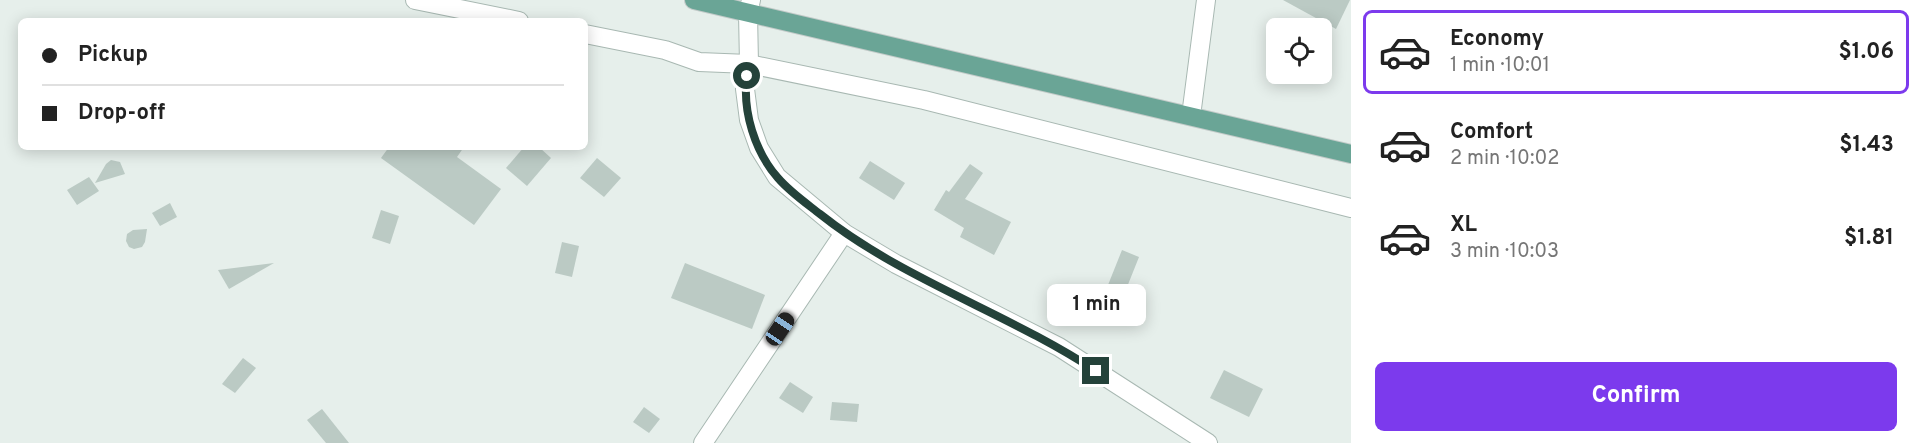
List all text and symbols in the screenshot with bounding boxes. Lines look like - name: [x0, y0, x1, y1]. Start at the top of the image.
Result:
- map controls: [1266, 18, 1332, 84]
- button: locate: [1266, 18, 1332, 84]
- icon: car: [1378, 25, 1432, 79]
- text: Economy: [1450, 26, 1544, 53]
- text: $1.06: [1838, 39, 1894, 66]
- text: Pickup: [78, 42, 148, 69]
- text: 1 min · 10:01: [1450, 53, 1550, 79]
- route start: [733, 62, 760, 89]
- text: Drop-off: [78, 100, 165, 127]
- icon: car: [1378, 118, 1432, 172]
- text: Comfort: [1450, 119, 1533, 146]
- text: $1.43: [1839, 132, 1894, 159]
- text: 2 min · 10:02: [1450, 146, 1560, 172]
- icon: car: [1378, 211, 1432, 265]
- text: XL: [1450, 212, 1477, 239]
- text: $1.81: [1844, 225, 1894, 252]
- text: 3 min · 10:03: [1450, 239, 1559, 265]
- callout: 1 min: [1046, 284, 1146, 326]
- text: 1 min: [1072, 292, 1121, 318]
- car: [762, 309, 798, 349]
- route end: [1082, 357, 1109, 384]
- button: Confirm: [1375, 362, 1897, 431]

